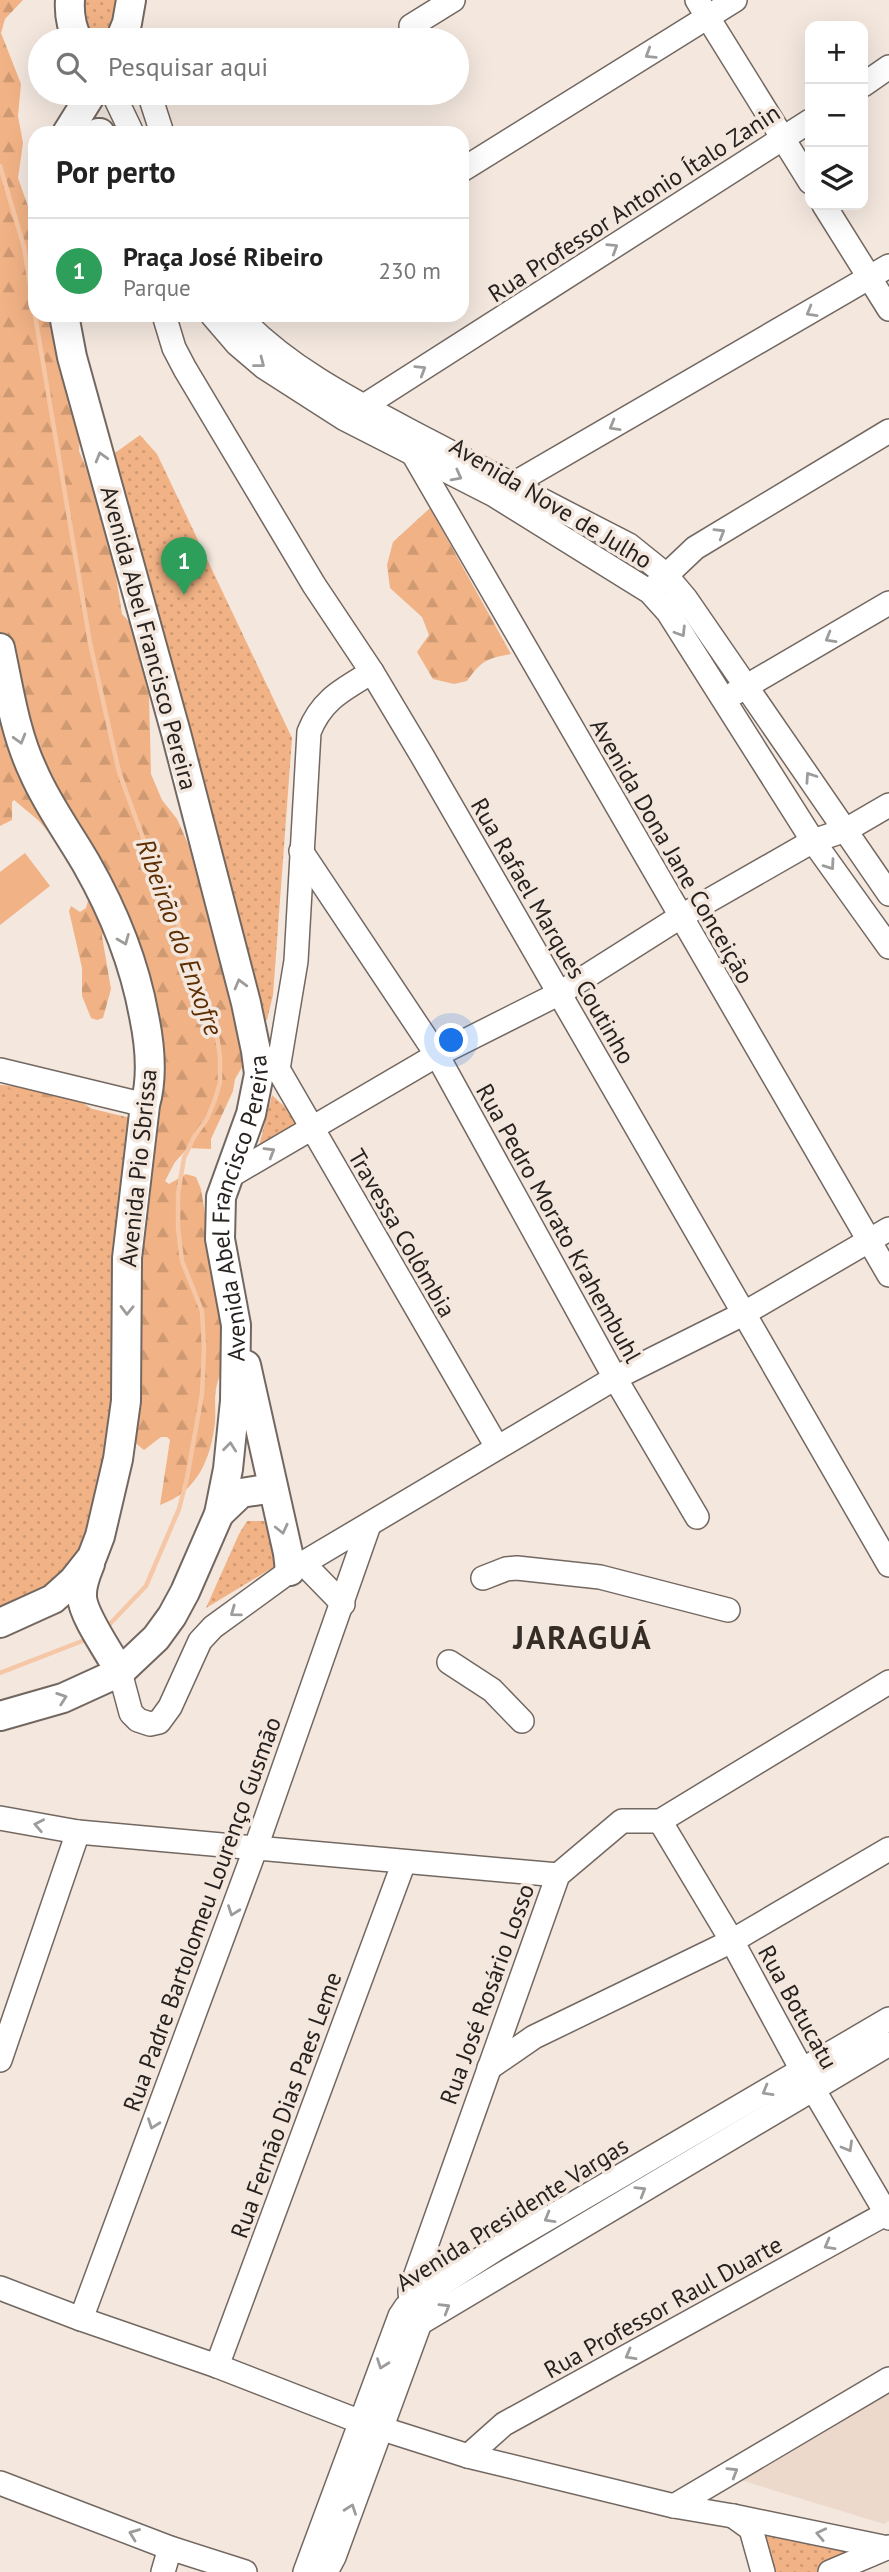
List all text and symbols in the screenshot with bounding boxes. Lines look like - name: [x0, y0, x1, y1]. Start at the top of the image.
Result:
- map controls: [805, 21, 868, 210]
- button: +: [805, 21, 868, 84]
- search box: [28, 28, 469, 105]
- one-way arrow: [645, 45, 658, 58]
- icon: search: [52, 48, 90, 86]
- text: Pesquisar aqui: [108, 50, 268, 83]
- button: −: [805, 84, 868, 147]
- street label: Rua Professor Antonio Ítalo Zanin: [482, 97, 786, 309]
- button: layers: [805, 147, 868, 210]
- text: Por perto: [56, 152, 176, 191]
- text: Praça José Ribeiro: [123, 240, 323, 273]
- one-way arrow: [605, 243, 618, 256]
- text: 1: [72, 256, 86, 285]
- text: 230 m: [379, 256, 441, 285]
- text: Parque: [123, 273, 191, 302]
- one-way arrow: [806, 304, 819, 317]
- one-way arrow: [253, 354, 265, 367]
- one-way arrow: [413, 365, 426, 378]
- one-way arrow: [609, 417, 622, 430]
- street label: Avenida Nove de Julho: [444, 430, 658, 576]
- one-way arrow: [94, 451, 109, 463]
- one-way arrow: [450, 467, 462, 481]
- street label: Avenida Abel Francisco Pereira: [93, 483, 205, 793]
- one-way arrow: [712, 529, 725, 542]
- pin: 1: [161, 537, 207, 595]
- one-way arrow: [673, 625, 686, 638]
- one-way arrow: [825, 629, 838, 642]
- street label: Avenida Dona Jane Conceição: [583, 713, 761, 989]
- one-way arrow: [12, 732, 27, 744]
- one-way arrow: [806, 772, 818, 785]
- street label: Rua Rafael Marques Coutinho: [464, 792, 642, 1070]
- water label: Ribeirão do Enxofre: [129, 834, 231, 1040]
- one-way arrow: [822, 857, 834, 870]
- one-way arrow: [116, 934, 130, 946]
- one-way arrow: [234, 979, 249, 991]
- your location: [434, 1023, 468, 1057]
- street label: Avenida Abel Francisco Pereira: [204, 1053, 275, 1362]
- street label: Avenida Pio Sbrissa: [112, 1067, 164, 1269]
- street label: Rua Pedro Morato Krahembuhl: [469, 1078, 649, 1368]
- street label: Travessa Colômbia: [341, 1143, 463, 1323]
- one-way arrow: [263, 1148, 276, 1161]
- one-way arrow: [119, 1305, 135, 1316]
- one-way arrow: [222, 1441, 237, 1452]
- one-way arrow: [274, 1523, 289, 1535]
- one-way arrow: [230, 1604, 243, 1616]
- district label: JARAGUÁ: [512, 1616, 653, 1658]
- one-way arrow: [55, 1692, 67, 1706]
- street label: Rua Padre Bartolomeu Lourenço Gusmão: [116, 1712, 288, 2116]
- one-way arrow: [33, 1818, 45, 1833]
- street label: Rua José Rosário Losso: [433, 1879, 541, 2109]
- one-way arrow: [227, 1904, 241, 1916]
- street label: Rua Botucatu: [751, 1940, 845, 2074]
- street label: Rua Fernão Dias Paes Leme: [223, 1968, 349, 2242]
- one-way arrow: [761, 2083, 774, 2096]
- one-way arrow: [148, 2118, 162, 2130]
- street label: Avenida Presidente Vargas: [390, 2130, 634, 2298]
- one-way arrow: [839, 2140, 852, 2153]
- one-way arrow: [633, 2187, 646, 2200]
- one-way arrow: [544, 2210, 557, 2223]
- street label: Rua Professor Raul Duarte: [538, 2229, 788, 2385]
- one-way arrow: [824, 2237, 836, 2250]
- one-way arrow: [438, 2303, 451, 2316]
- one-way arrow: [624, 2347, 637, 2360]
- one-way arrow: [376, 2357, 390, 2369]
- one-way arrow: [725, 2467, 738, 2480]
- one-way arrow: [343, 2503, 357, 2515]
- one-way arrow: [815, 2527, 827, 2542]
- one-way arrow: [128, 2529, 140, 2543]

